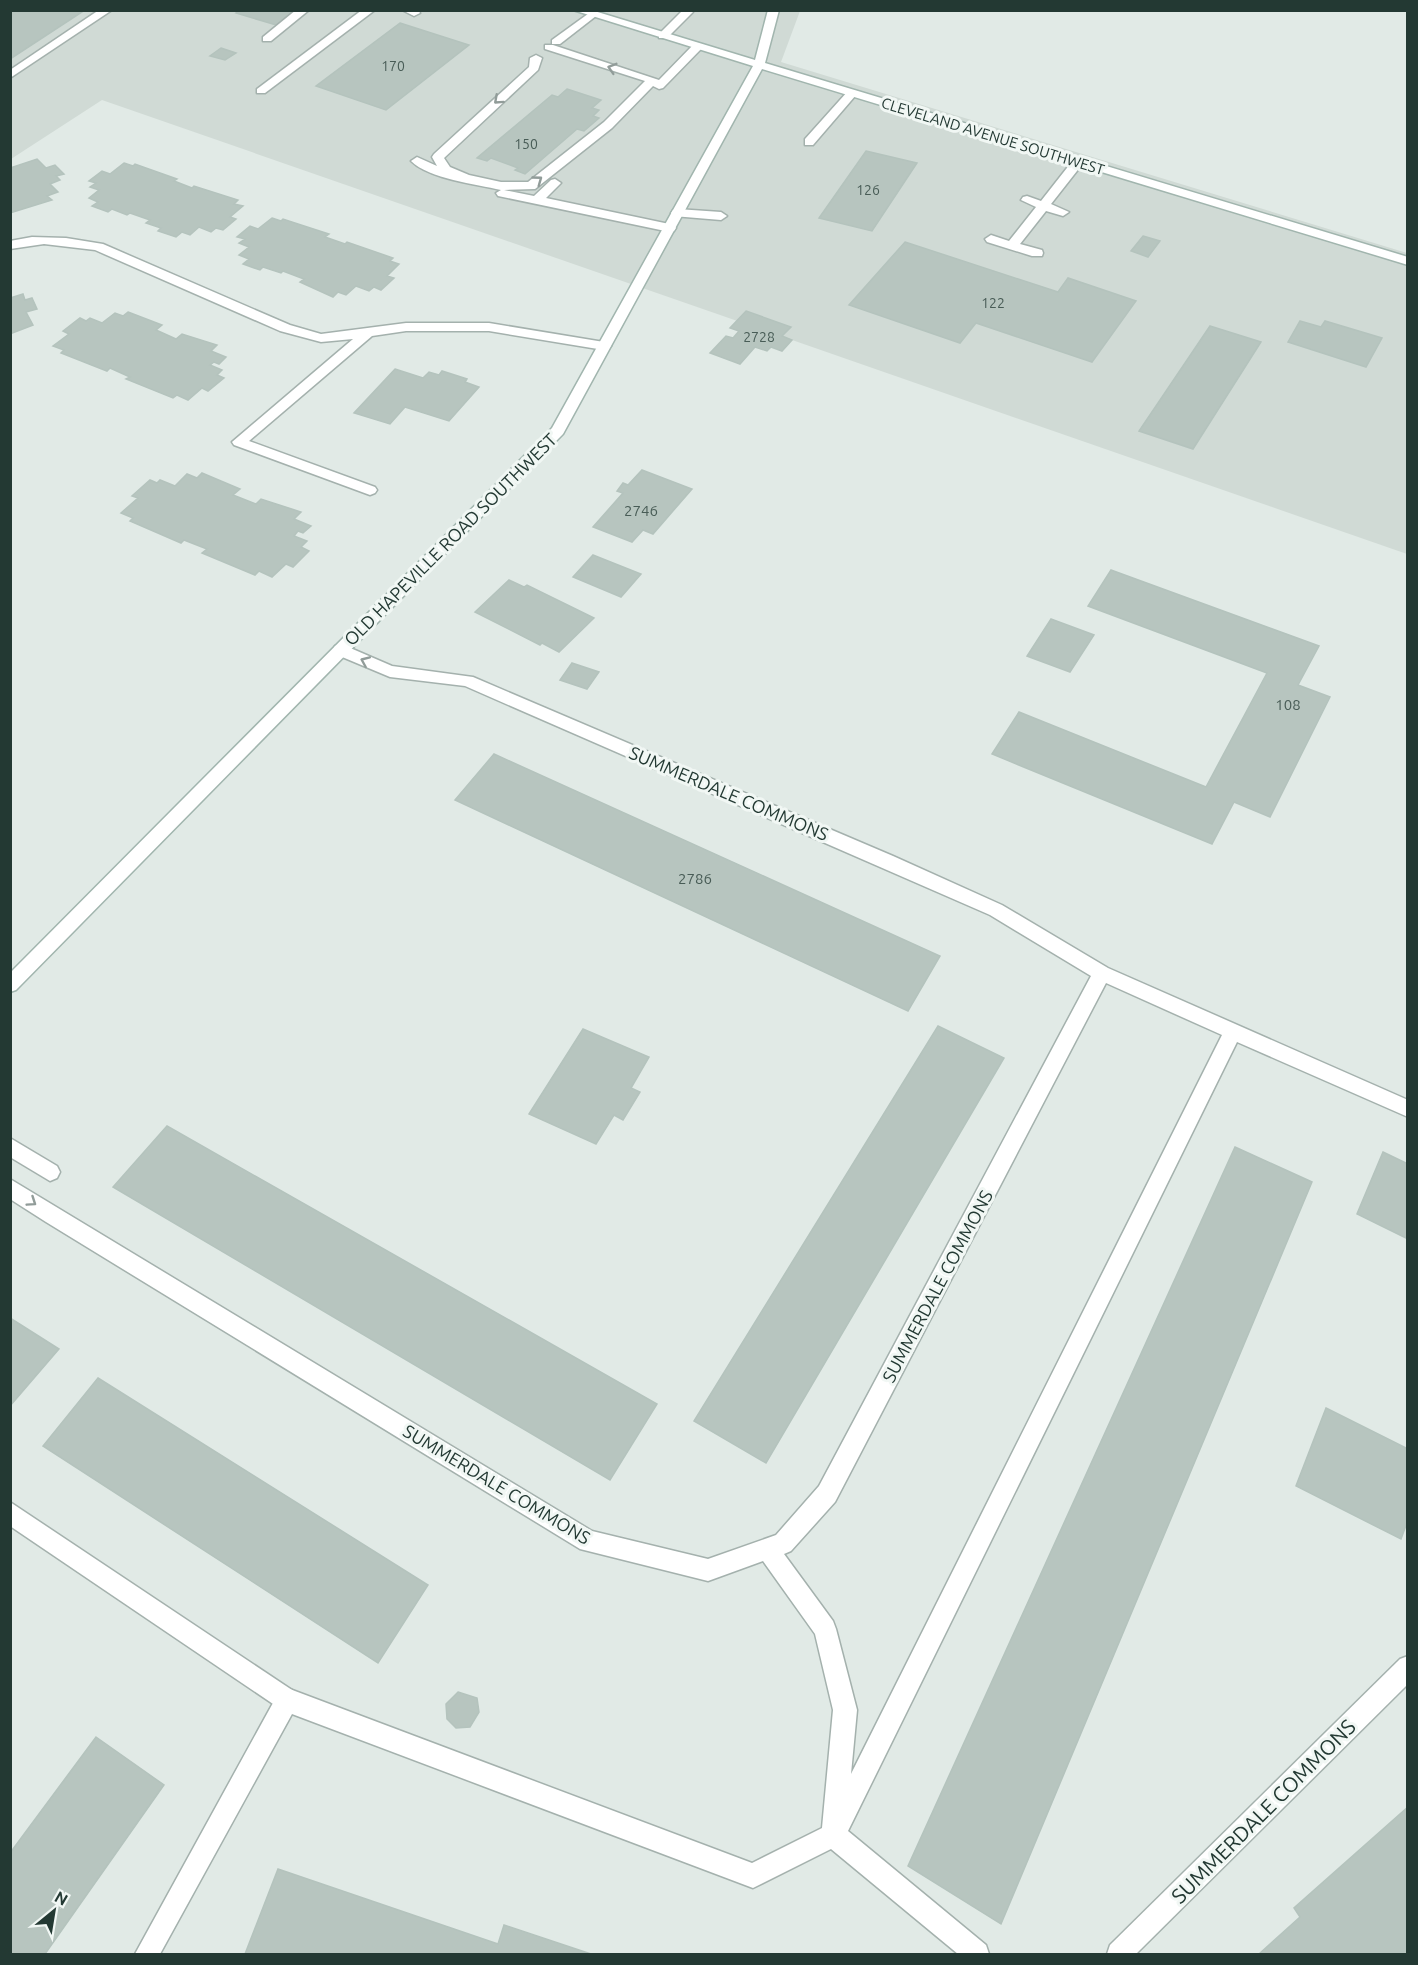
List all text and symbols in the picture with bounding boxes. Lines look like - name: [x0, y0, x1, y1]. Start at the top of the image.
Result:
- house number: 170: [381, 58, 405, 74]
- one-way arrow: [607, 63, 618, 75]
- one-way arrow: [494, 93, 505, 104]
- street label: CLEVELAND AVENUE SOUTHWEST: [879, 94, 1107, 178]
- house number: 150: [514, 136, 538, 152]
- one-way arrow: [531, 176, 542, 187]
- house number: 126: [856, 182, 880, 198]
- house number: 122: [981, 295, 1005, 311]
- house number: 2728: [743, 329, 775, 345]
- street label: OLD HAPEVILLE ROAD SOUTHWEST: [340, 429, 560, 649]
- house number: 2746: [624, 502, 658, 519]
- one-way arrow: [361, 656, 372, 668]
- house number: 108: [1275, 696, 1301, 713]
- street label: SUMMERDALE COMMONS: [626, 742, 832, 844]
- house number: 2786: [678, 870, 712, 887]
- street label: SUMMERDALE COMMONS: [878, 1187, 996, 1385]
- one-way arrow: [25, 1195, 36, 1206]
- street label: SUMMERDALE COMMONS: [400, 1420, 594, 1548]
- street label: SUMMERDALE COMMONS: [1166, 1714, 1360, 1908]
- north arrow: [24, 1881, 84, 1941]
- text: N: [52, 1887, 71, 1909]

